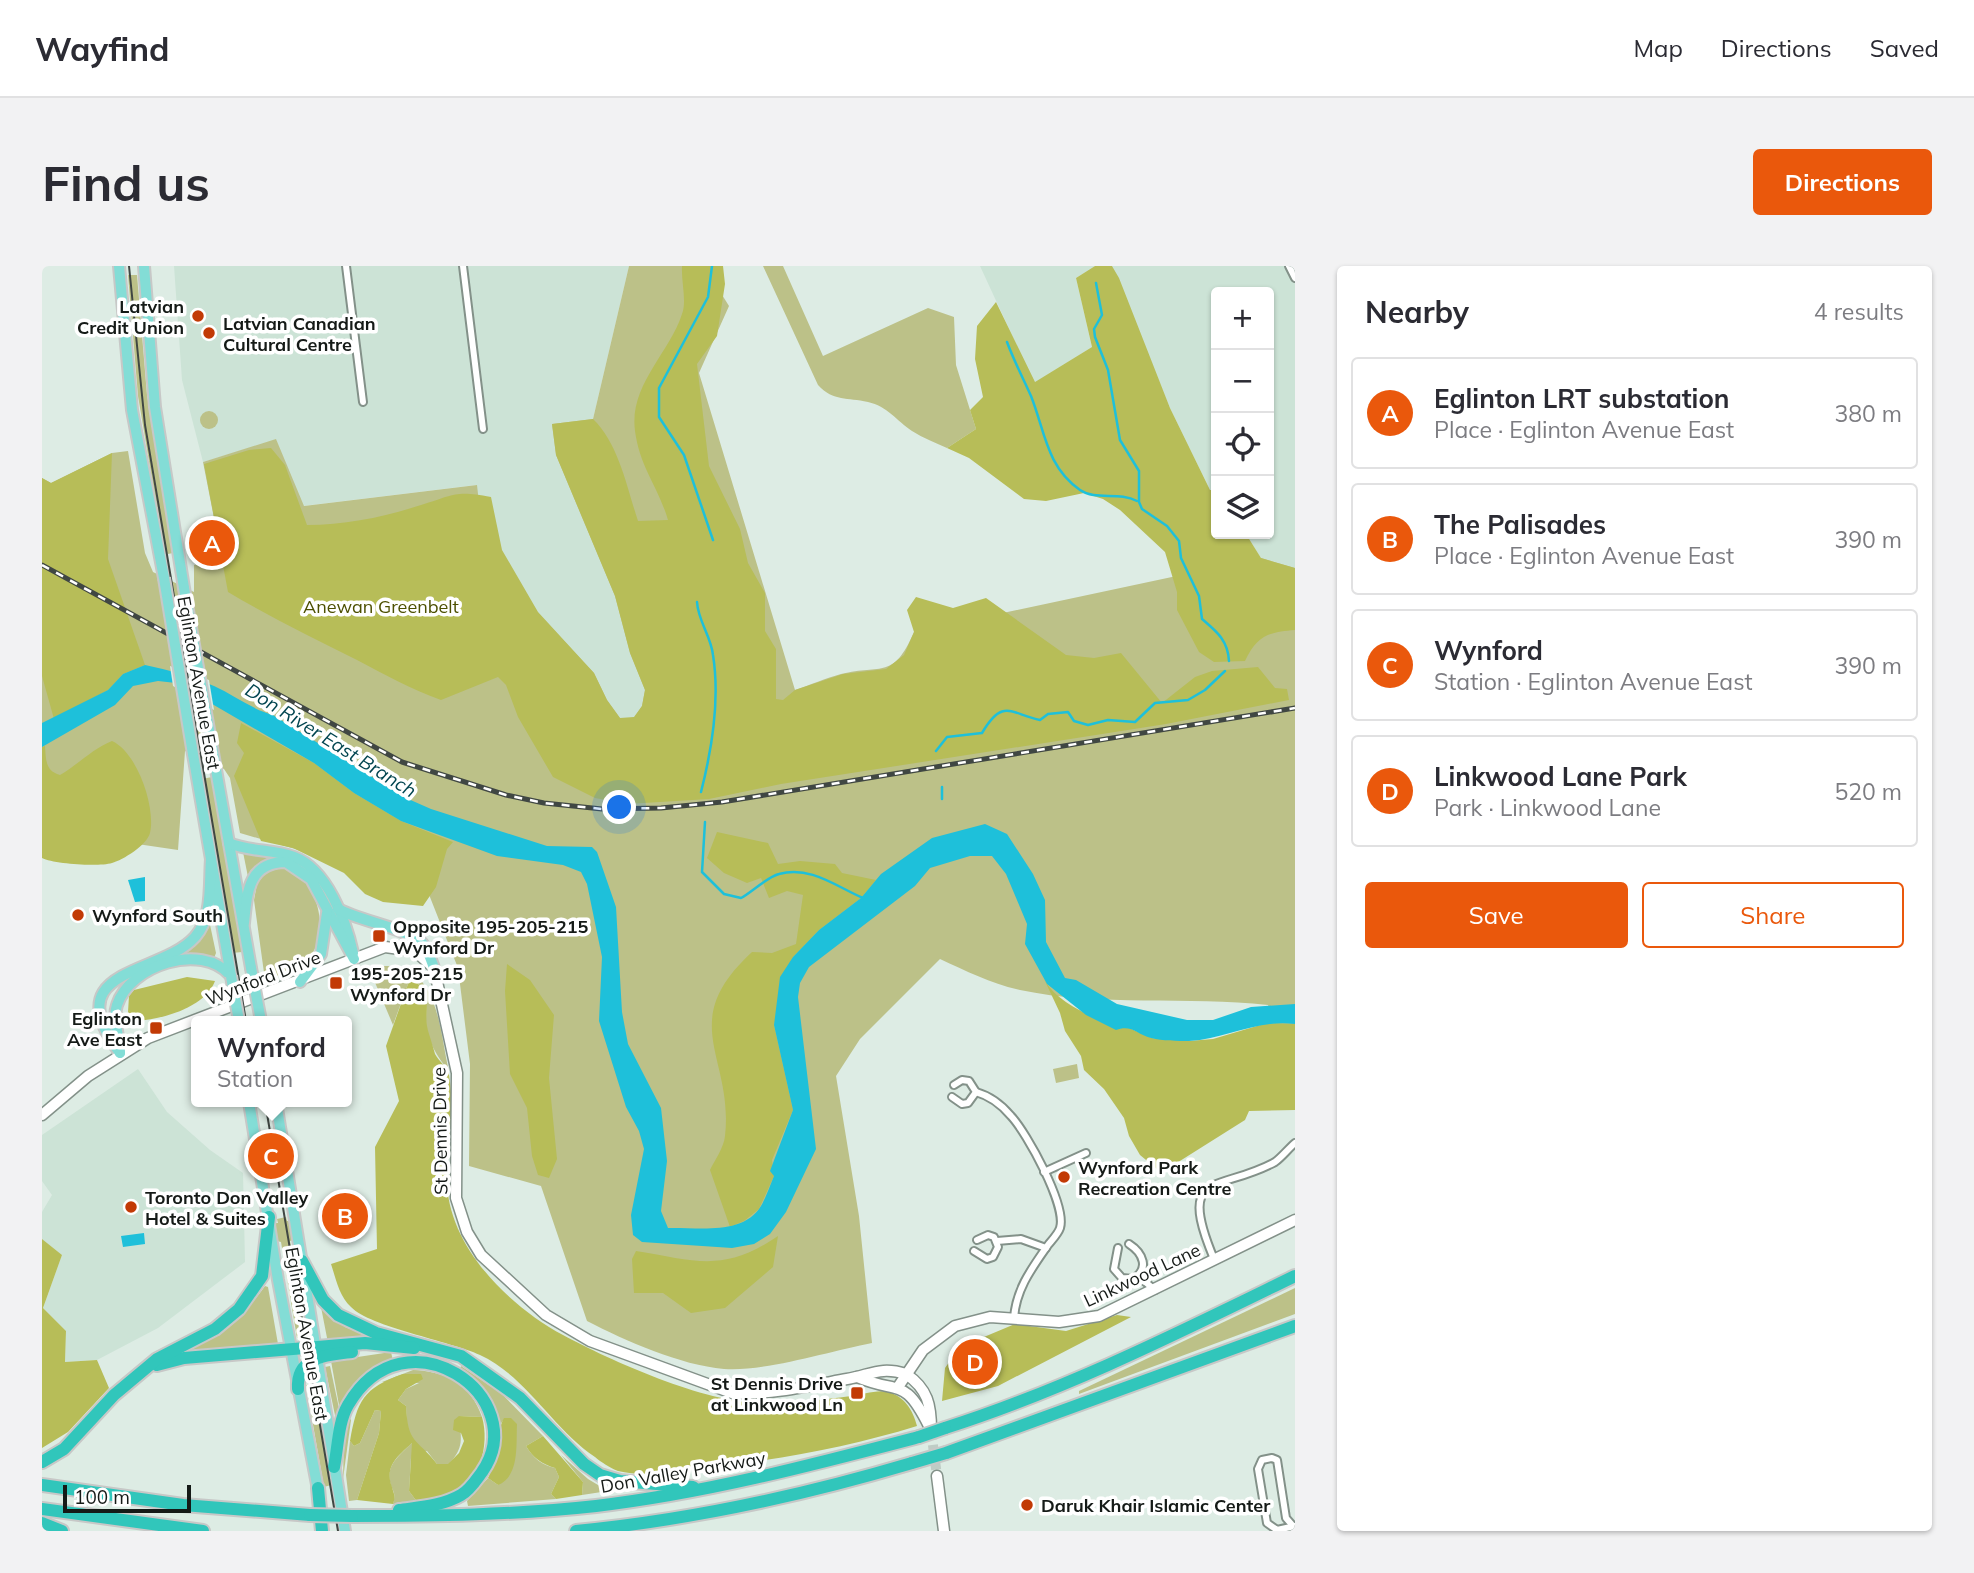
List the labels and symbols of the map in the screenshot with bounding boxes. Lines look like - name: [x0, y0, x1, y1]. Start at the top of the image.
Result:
- place label: Latvian Credit Union: [77, 295, 184, 339]
- marker: Latvian Credit Union: [190, 308, 206, 324]
- place label: Latvian Canadian Cultural Centre: [223, 312, 376, 356]
- marker: Latvian Canadian Cultural Centre: [201, 325, 217, 341]
- pin: A: [189, 517, 235, 569]
- street label: Eglinton Avenue East: [172, 594, 226, 772]
- park label: Anewan Greenbelt: [303, 595, 459, 618]
- water label: Don River East Branch: [241, 678, 421, 802]
- your location: [602, 790, 636, 824]
- place label: Wynford South: [92, 904, 223, 927]
- marker: Wynford South: [70, 907, 86, 923]
- place label: Opposite 195-205-215 Wynford Dr: [393, 915, 589, 959]
- marker: Opposite 195-205-215 Wynford Dr: [371, 928, 387, 944]
- street label: Wynford Drive: [202, 946, 324, 1010]
- place label: 195-205-215 Wynford Dr: [350, 962, 463, 1006]
- marker: 195-205-215 Wynford Dr: [328, 975, 344, 991]
- place label: Eglinton Ave East: [67, 1007, 142, 1051]
- marker: Eglinton Ave East: [148, 1020, 164, 1036]
- street label: St Dennis Drive: [427, 1067, 453, 1195]
- pin: C: [248, 1130, 294, 1182]
- place label: Wynford Park Recreation Centre: [1078, 1156, 1231, 1200]
- marker: Wynford Park Recreation Centre: [1056, 1169, 1072, 1185]
- place label: Toronto Don Valley Hotel & Suites: [145, 1186, 308, 1230]
- pin: B: [322, 1190, 368, 1242]
- marker: Toronto Don Valley Hotel & Suites: [123, 1199, 139, 1215]
- street label: Linkwood Lane: [1080, 1238, 1204, 1312]
- street label: Eglinton Avenue East: [280, 1245, 334, 1423]
- pin: D: [952, 1336, 998, 1388]
- place label: St Dennis Drive at Linkwood Ln: [711, 1372, 843, 1416]
- marker: St Dennis Drive at Linkwood Ln: [849, 1385, 865, 1401]
- street label: Don Valley Parkway: [599, 1446, 768, 1498]
- scale bar: [63, 1482, 191, 1514]
- place label: Daruk Khair Islamic Center: [1041, 1494, 1271, 1517]
- marker: Daruk Khair Islamic Center: [1019, 1497, 1035, 1513]

